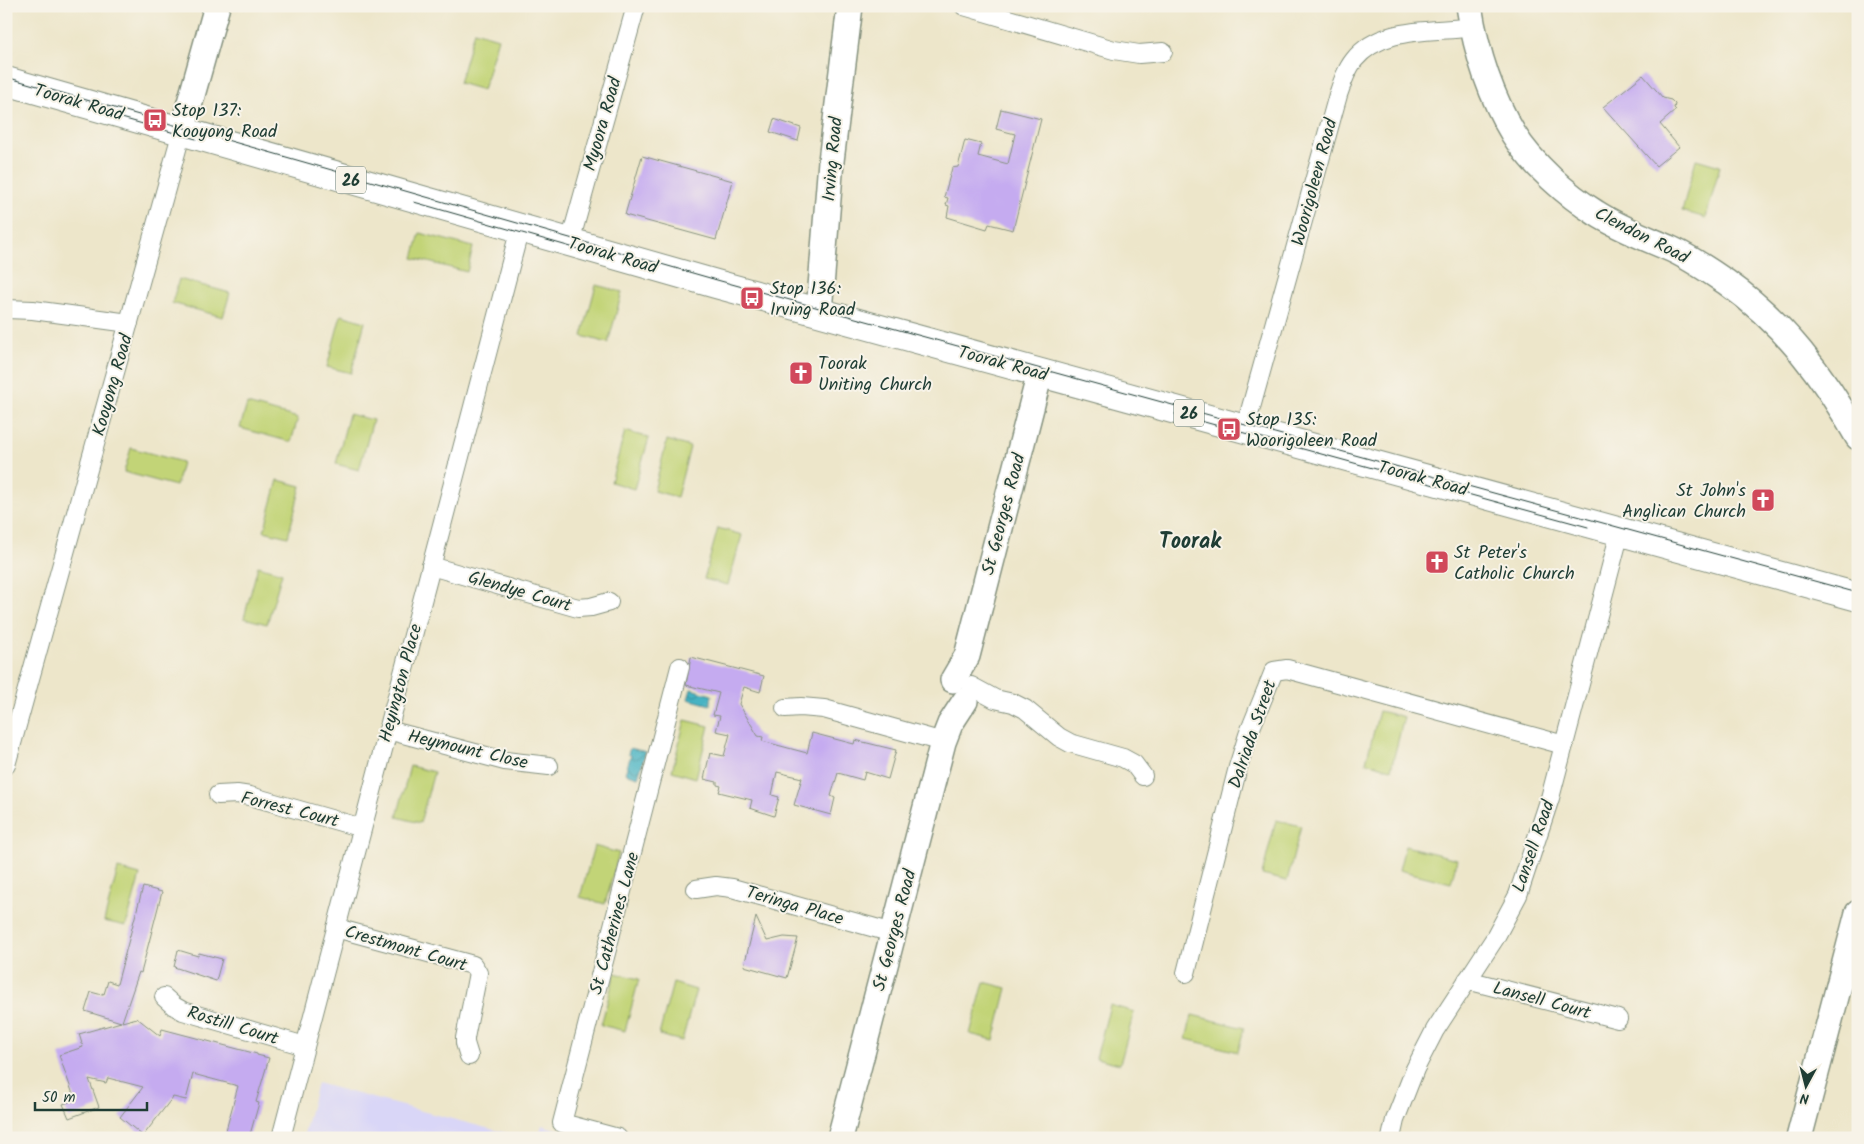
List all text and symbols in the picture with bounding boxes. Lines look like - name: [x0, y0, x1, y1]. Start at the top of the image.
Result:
- street label: Myoora Road: [576, 73, 631, 175]
- street label: Toorak Road: [30, 77, 128, 130]
- place label: Stop 137: Kooyong Road: [172, 97, 278, 147]
- bus stop icon: Stop 137: Kooyong Road: [142, 107, 168, 133]
- street label: Woorigoleen Road: [1285, 114, 1347, 249]
- street label: Irving Road: [815, 115, 852, 203]
- road number: 26: [336, 166, 366, 194]
- street label: Clendon Road: [1589, 200, 1695, 273]
- street label: Toorak Road: [564, 230, 662, 283]
- place label: Stop 136: Irving Road: [770, 275, 856, 325]
- bus stop icon: Stop 136: Irving Road: [739, 285, 765, 311]
- street label: Kooyong Road: [85, 330, 142, 440]
- street label: Toorak Road: [954, 339, 1052, 391]
- place label: Toorak Uniting Church: [818, 350, 932, 400]
- church icon: Toorak Uniting Church: [788, 360, 814, 386]
- road number: 26: [1174, 399, 1204, 426]
- place label: Stop 135: Woorigoleen Road: [1246, 406, 1378, 456]
- bus stop icon: Stop 135: Woorigoleen Road: [1216, 416, 1242, 442]
- street label: St Georges Road: [974, 449, 1035, 578]
- street label: Toorak Road: [1374, 454, 1472, 506]
- place label: St John's Anglican Church: [1622, 477, 1746, 527]
- church icon: St John's Anglican Church: [1750, 487, 1776, 513]
- district label: Toorak: [1159, 525, 1222, 560]
- place label: St Peter's Catholic Church: [1454, 539, 1575, 589]
- church icon: St Peter's Catholic Church: [1424, 549, 1450, 575]
- street label: Glendye Court: [464, 564, 576, 621]
- street label: Heyington Place: [372, 621, 431, 746]
- street label: Dalriada Street: [1221, 675, 1286, 793]
- street label: Heymount Close: [405, 723, 531, 778]
- street label: Forrest Court: [238, 784, 343, 837]
- street label: Lansell Road: [1505, 796, 1564, 896]
- street label: St Catherines Lane: [582, 849, 648, 998]
- street label: St Georges Road: [865, 865, 926, 994]
- street label: Teringa Place: [742, 879, 847, 934]
- street label: Crestmont Court: [341, 918, 471, 981]
- street label: Lansell Court: [1489, 974, 1595, 1029]
- street label: Rostill Court: [183, 999, 283, 1054]
- north arrow: [1782, 1062, 1832, 1112]
- scale bar: [35, 1079, 148, 1111]
- text: 50 m: [42, 1086, 76, 1110]
- text: N: [1799, 1086, 1810, 1109]

